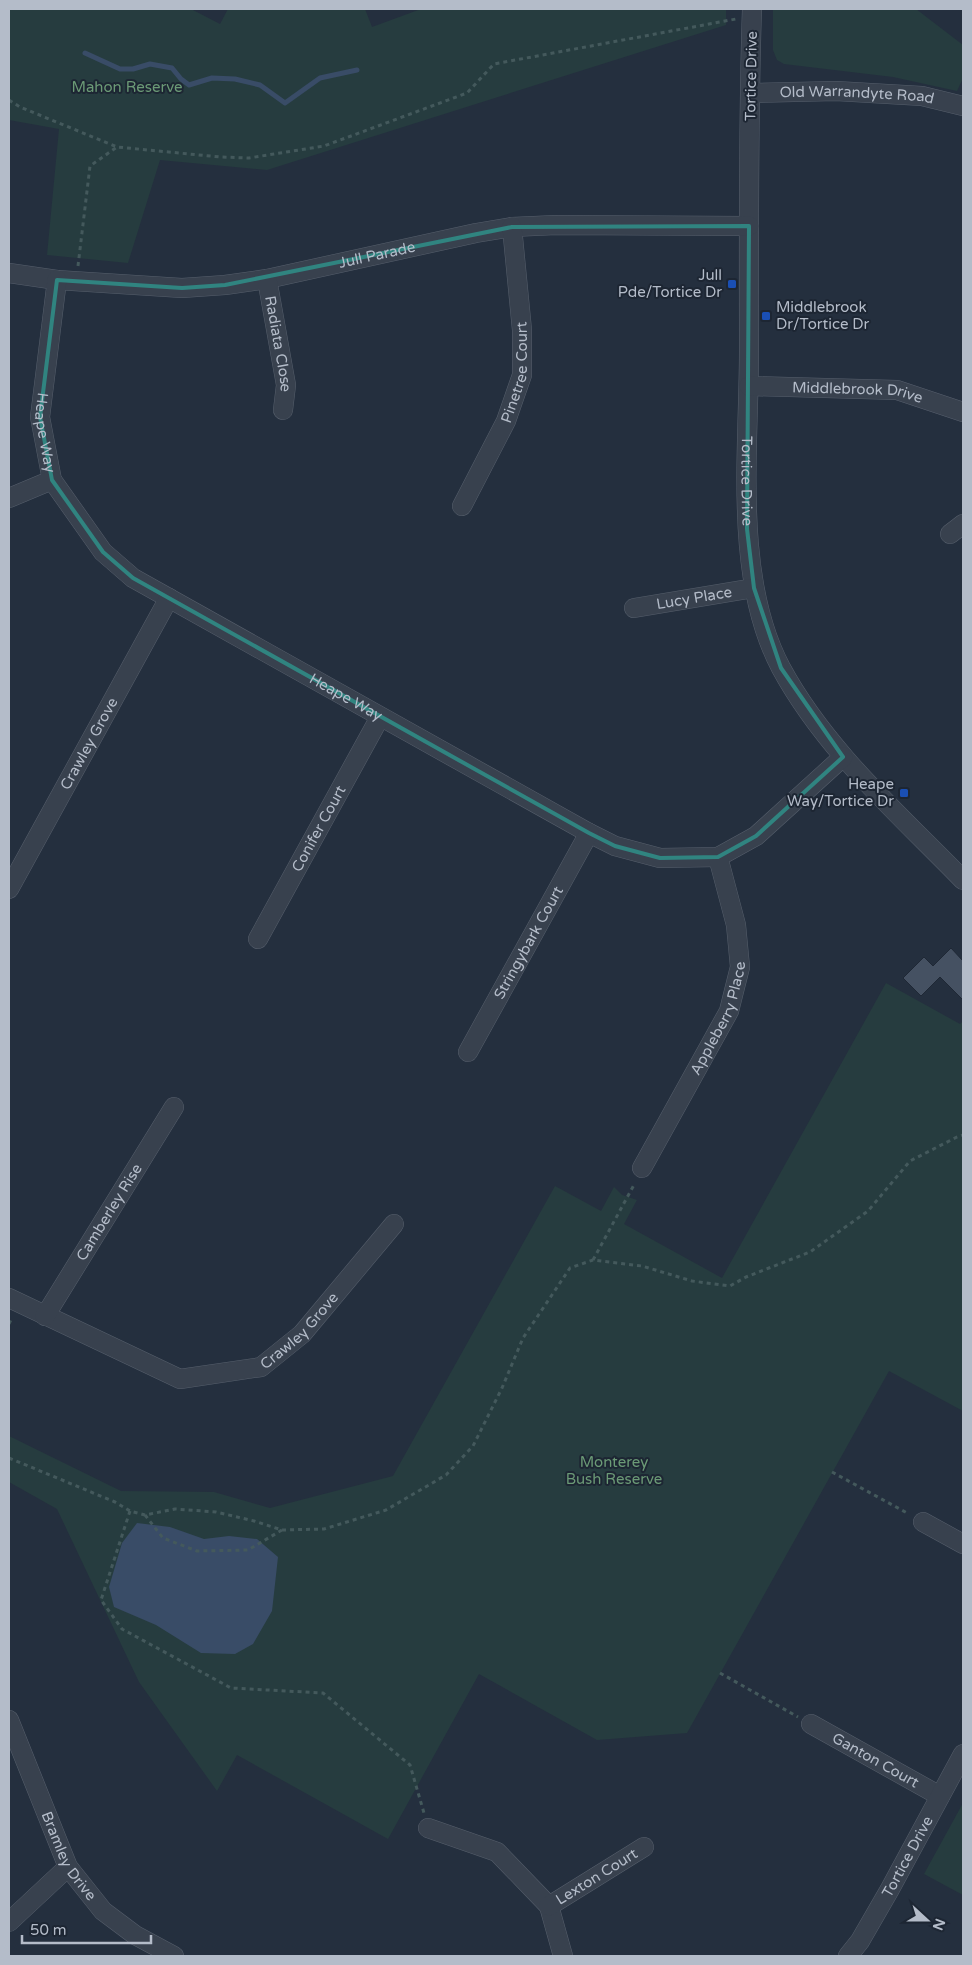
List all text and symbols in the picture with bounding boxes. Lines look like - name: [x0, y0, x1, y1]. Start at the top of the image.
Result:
- street label: Tortice Drive: [741, 31, 761, 121]
- park label: Mahon Reserve: [71, 78, 183, 96]
- street label: Old Warrandyte Road: [779, 82, 936, 108]
- street label: Jull Parade: [337, 238, 417, 272]
- place label: Jull Pde/Tortice Dr: [618, 266, 722, 301]
- marker: Jull Pde/Tortice Dr: [726, 278, 738, 290]
- street label: Radiata Close: [261, 294, 295, 393]
- place label: Middlebrook Dr/Tortice Dr: [776, 298, 869, 333]
- marker: Middlebrook Dr/Tortice Dr: [760, 310, 772, 322]
- street label: Pinetree Court: [497, 321, 531, 425]
- street label: Middlebrook Drive: [792, 378, 925, 407]
- street label: Heape Way: [31, 392, 59, 474]
- street label: Tortice Drive: [737, 436, 757, 526]
- street label: Lucy Place: [655, 583, 733, 613]
- street label: Heape Way: [306, 669, 386, 725]
- street label: Crawley Grove: [56, 694, 122, 793]
- place label: Heape Way/Tortice Dr: [787, 775, 894, 810]
- street label: Conifer Court: [288, 782, 350, 875]
- marker: Heape Way/Tortice Dr: [898, 787, 910, 799]
- street label: Stringybark Court: [490, 883, 567, 1002]
- street label: Appleberry Place: [686, 961, 749, 1078]
- street label: Camberley Rise: [72, 1160, 146, 1264]
- street label: Crawley Grove: [257, 1289, 342, 1373]
- park label: Monterey Bush Reserve: [566, 1453, 662, 1488]
- street label: Ganton Court: [829, 1729, 922, 1792]
- street label: Bramley Drive: [38, 1809, 100, 1904]
- street label: Tortice Drive: [878, 1813, 937, 1901]
- street label: Lexton Court: [552, 1844, 641, 1909]
- north arrow: [902, 1895, 952, 1945]
- scale bar: [22, 1912, 151, 1944]
- text: N: [929, 1916, 949, 1933]
- text: 50 m: [30, 1921, 67, 1939]

